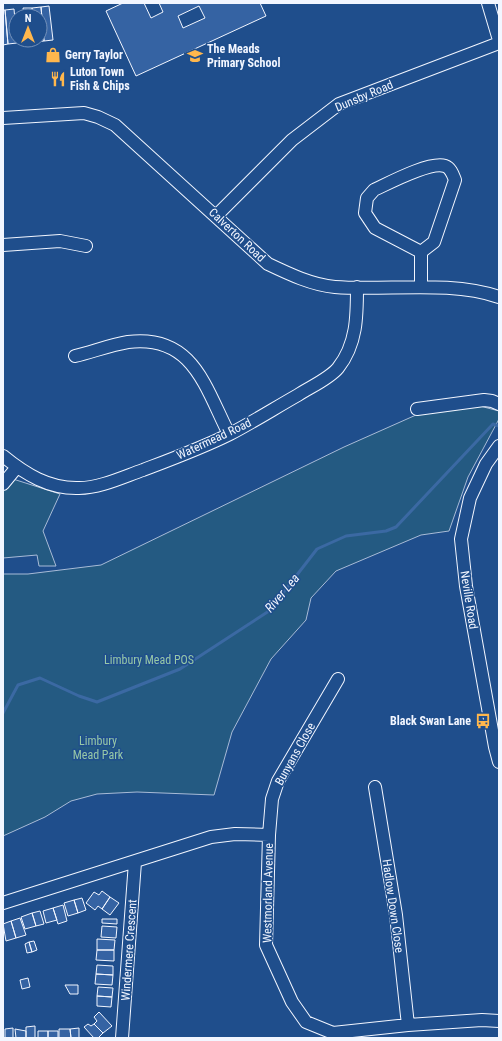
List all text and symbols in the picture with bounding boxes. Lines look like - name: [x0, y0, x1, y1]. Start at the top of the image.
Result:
- north arrow: [8, 8, 48, 48]
- text: N: [25, 12, 32, 25]
- place label: The Meads Primary School: [207, 42, 280, 70]
- shop icon: Gerry Taylor: [44, 46, 62, 64]
- school or university icon: The Meads Primary School: [186, 47, 204, 65]
- place label: Gerry Taylor: [65, 48, 123, 62]
- place label: Luton Town Fish & Chips: [70, 65, 130, 93]
- restaurant icon: Luton Town Fish & Chips: [49, 70, 67, 88]
- street label: Dunsby Road: [333, 77, 395, 114]
- street label: Calverton Road: [206, 205, 268, 265]
- street label: Watermead Road: [174, 416, 254, 462]
- street label: Neville Road: [457, 570, 481, 630]
- water label: River Lea: [262, 571, 302, 615]
- park label: Limbury Mead POS: [104, 653, 194, 667]
- bus stop icon: Black Swan Lane: [474, 712, 492, 730]
- place label: Black Swan Lane: [390, 714, 471, 728]
- street label: Bunyans Close: [272, 720, 318, 788]
- park label: Limbury Mead Park: [73, 734, 124, 762]
- street label: Westmorland Avenue: [260, 843, 276, 943]
- street label: Hadlow Down Close: [379, 858, 407, 954]
- street label: Windermere Crescent: [118, 898, 140, 1001]

